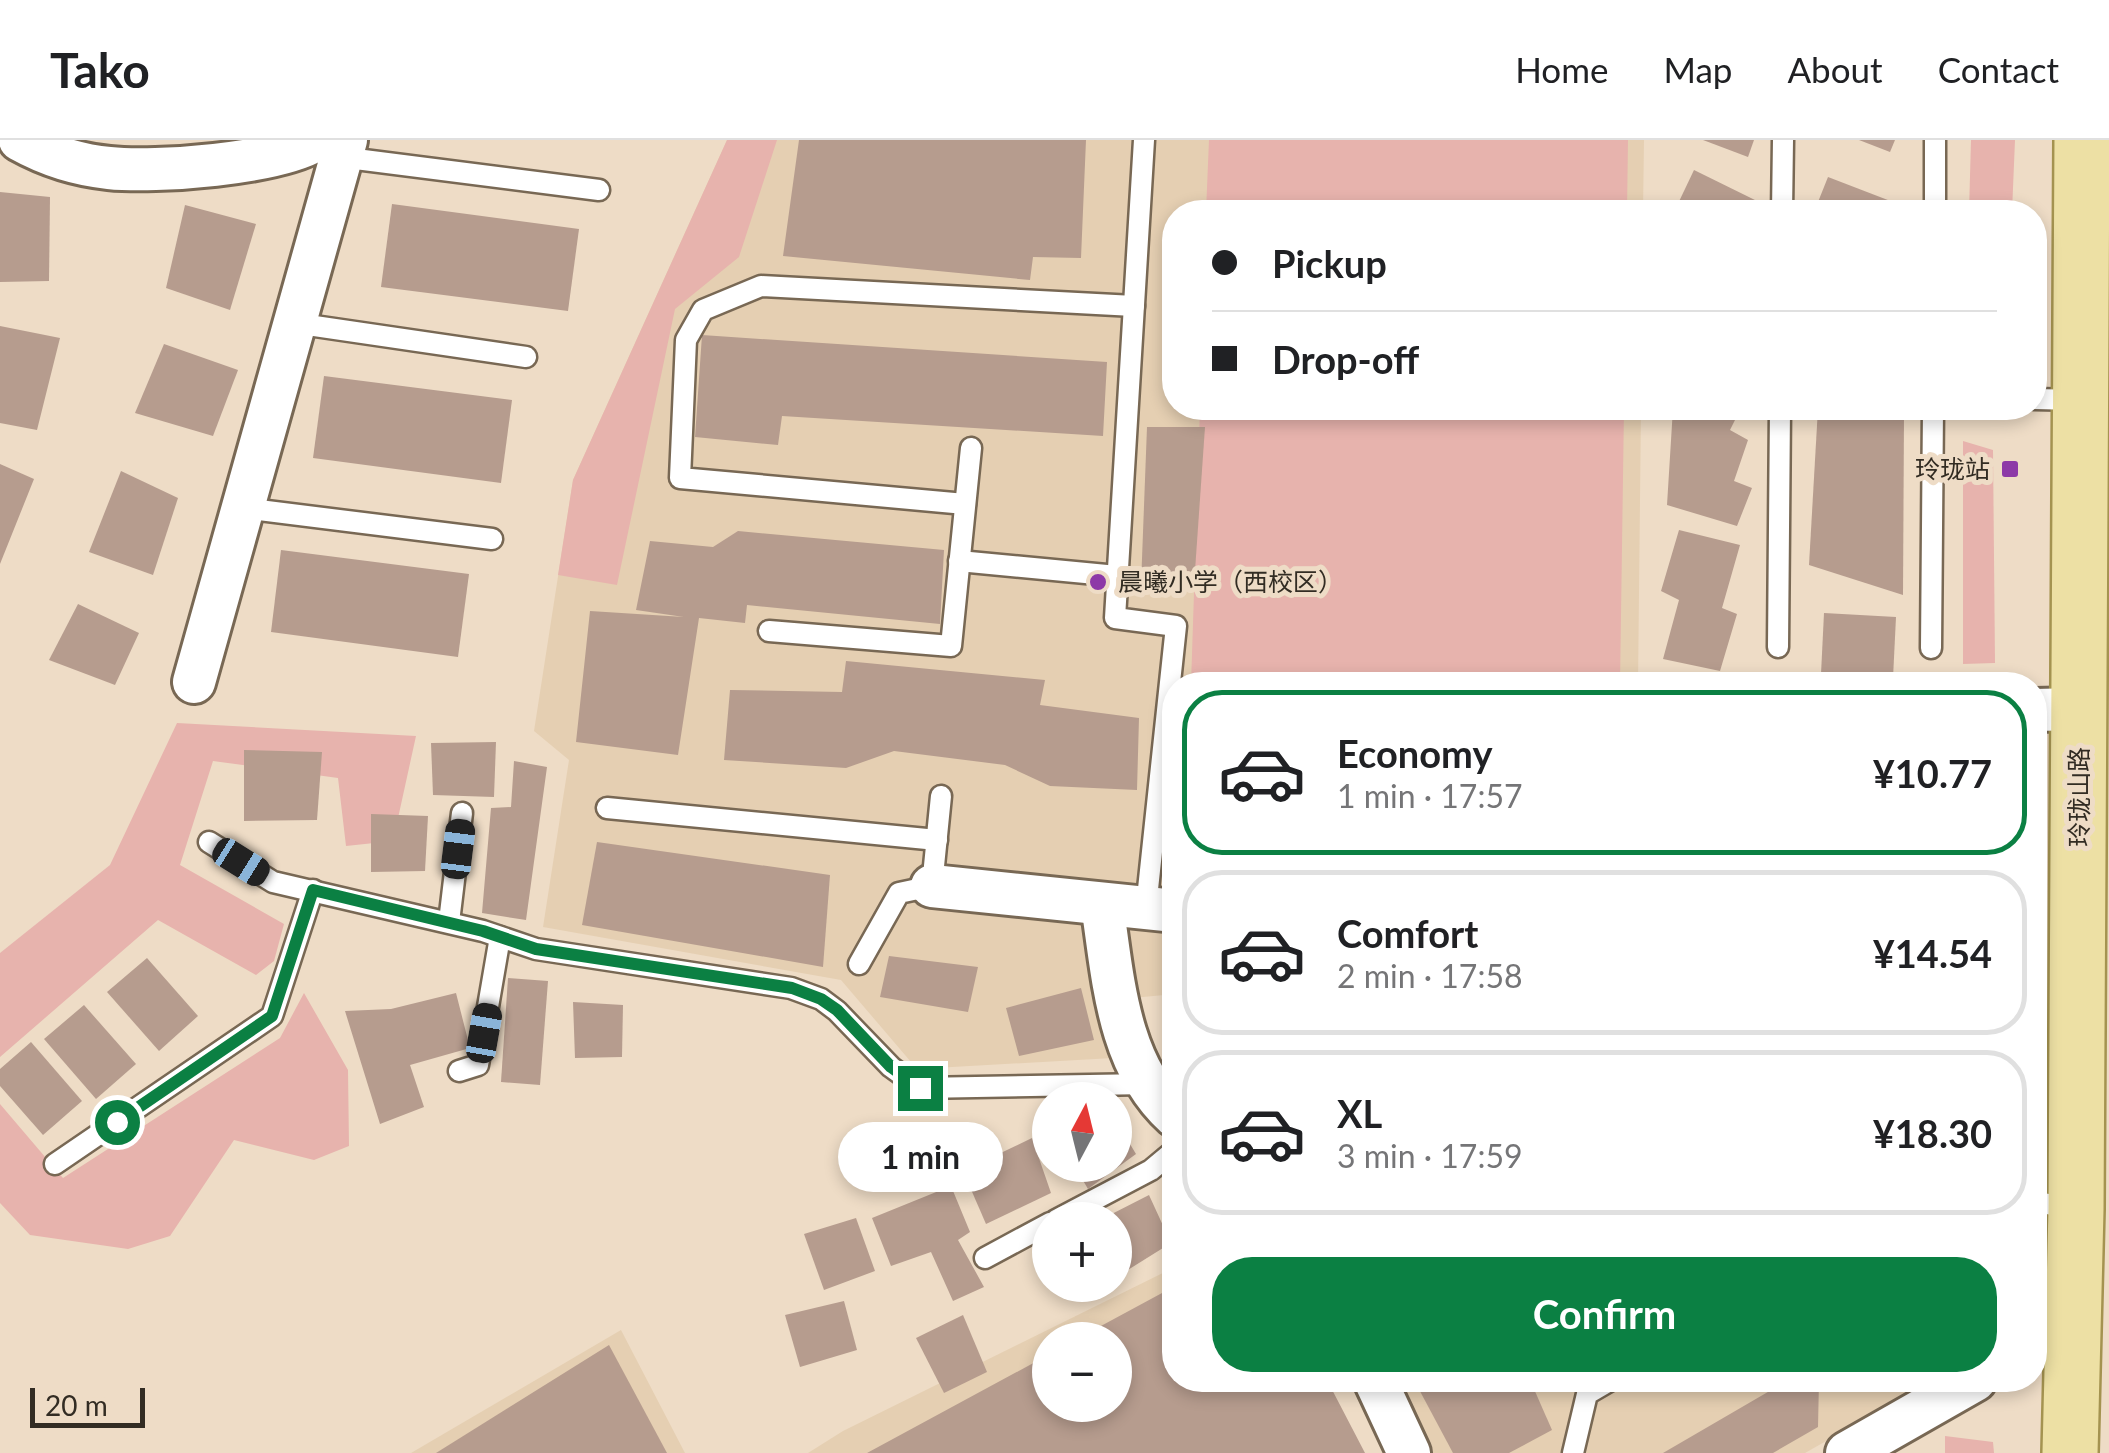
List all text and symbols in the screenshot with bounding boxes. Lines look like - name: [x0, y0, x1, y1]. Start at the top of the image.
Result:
- text: Tako: [50, 41, 150, 98]
- text: Home: [1515, 48, 1608, 90]
- text: Map: [1663, 48, 1732, 90]
- text: About: [1787, 48, 1883, 90]
- text: Contact: [1938, 48, 2059, 90]
- text: Pickup: [1272, 240, 1387, 286]
- text: Drop-off: [1272, 336, 1419, 382]
- place label: 玲珑站: [1915, 453, 1990, 483]
- marker: 玲珑站: [1999, 458, 2021, 480]
- place label: 晨曦小学（西校区）: [1118, 566, 1343, 596]
- marker: 晨曦小学（西校区）: [1087, 571, 1109, 593]
- icon: car: [1217, 728, 1307, 818]
- text: Economy: [1337, 730, 1492, 776]
- street label: 玲珑山路: [2063, 747, 2093, 847]
- text: ¥10.77: [1873, 750, 1992, 796]
- text: 1 min · 17:57: [1337, 776, 1523, 815]
- car: [439, 817, 477, 881]
- car: [208, 833, 274, 891]
- icon: car: [1217, 908, 1307, 998]
- text: Comfort: [1337, 910, 1478, 956]
- text: ¥14.54: [1873, 930, 1992, 976]
- text: 2 min · 17:58: [1337, 956, 1523, 995]
- car: [464, 1001, 504, 1065]
- route end: [898, 1066, 943, 1111]
- north arrow: [1032, 1082, 1132, 1182]
- map controls: [1032, 1082, 1132, 1422]
- icon: car: [1217, 1088, 1307, 1178]
- text: XL: [1337, 1090, 1382, 1136]
- route start: [95, 1100, 140, 1145]
- text: ¥18.30: [1873, 1110, 1992, 1156]
- callout: 1 min: [838, 1123, 1002, 1193]
- text: 3 min · 17:59: [1337, 1136, 1523, 1175]
- text: 1 min: [881, 1137, 960, 1176]
- button: +: [1032, 1202, 1132, 1302]
- button: Confirm: [1212, 1257, 1997, 1372]
- button: −: [1032, 1322, 1132, 1422]
- scale bar: [30, 1383, 145, 1428]
- text: 20 m: [45, 1388, 108, 1422]

